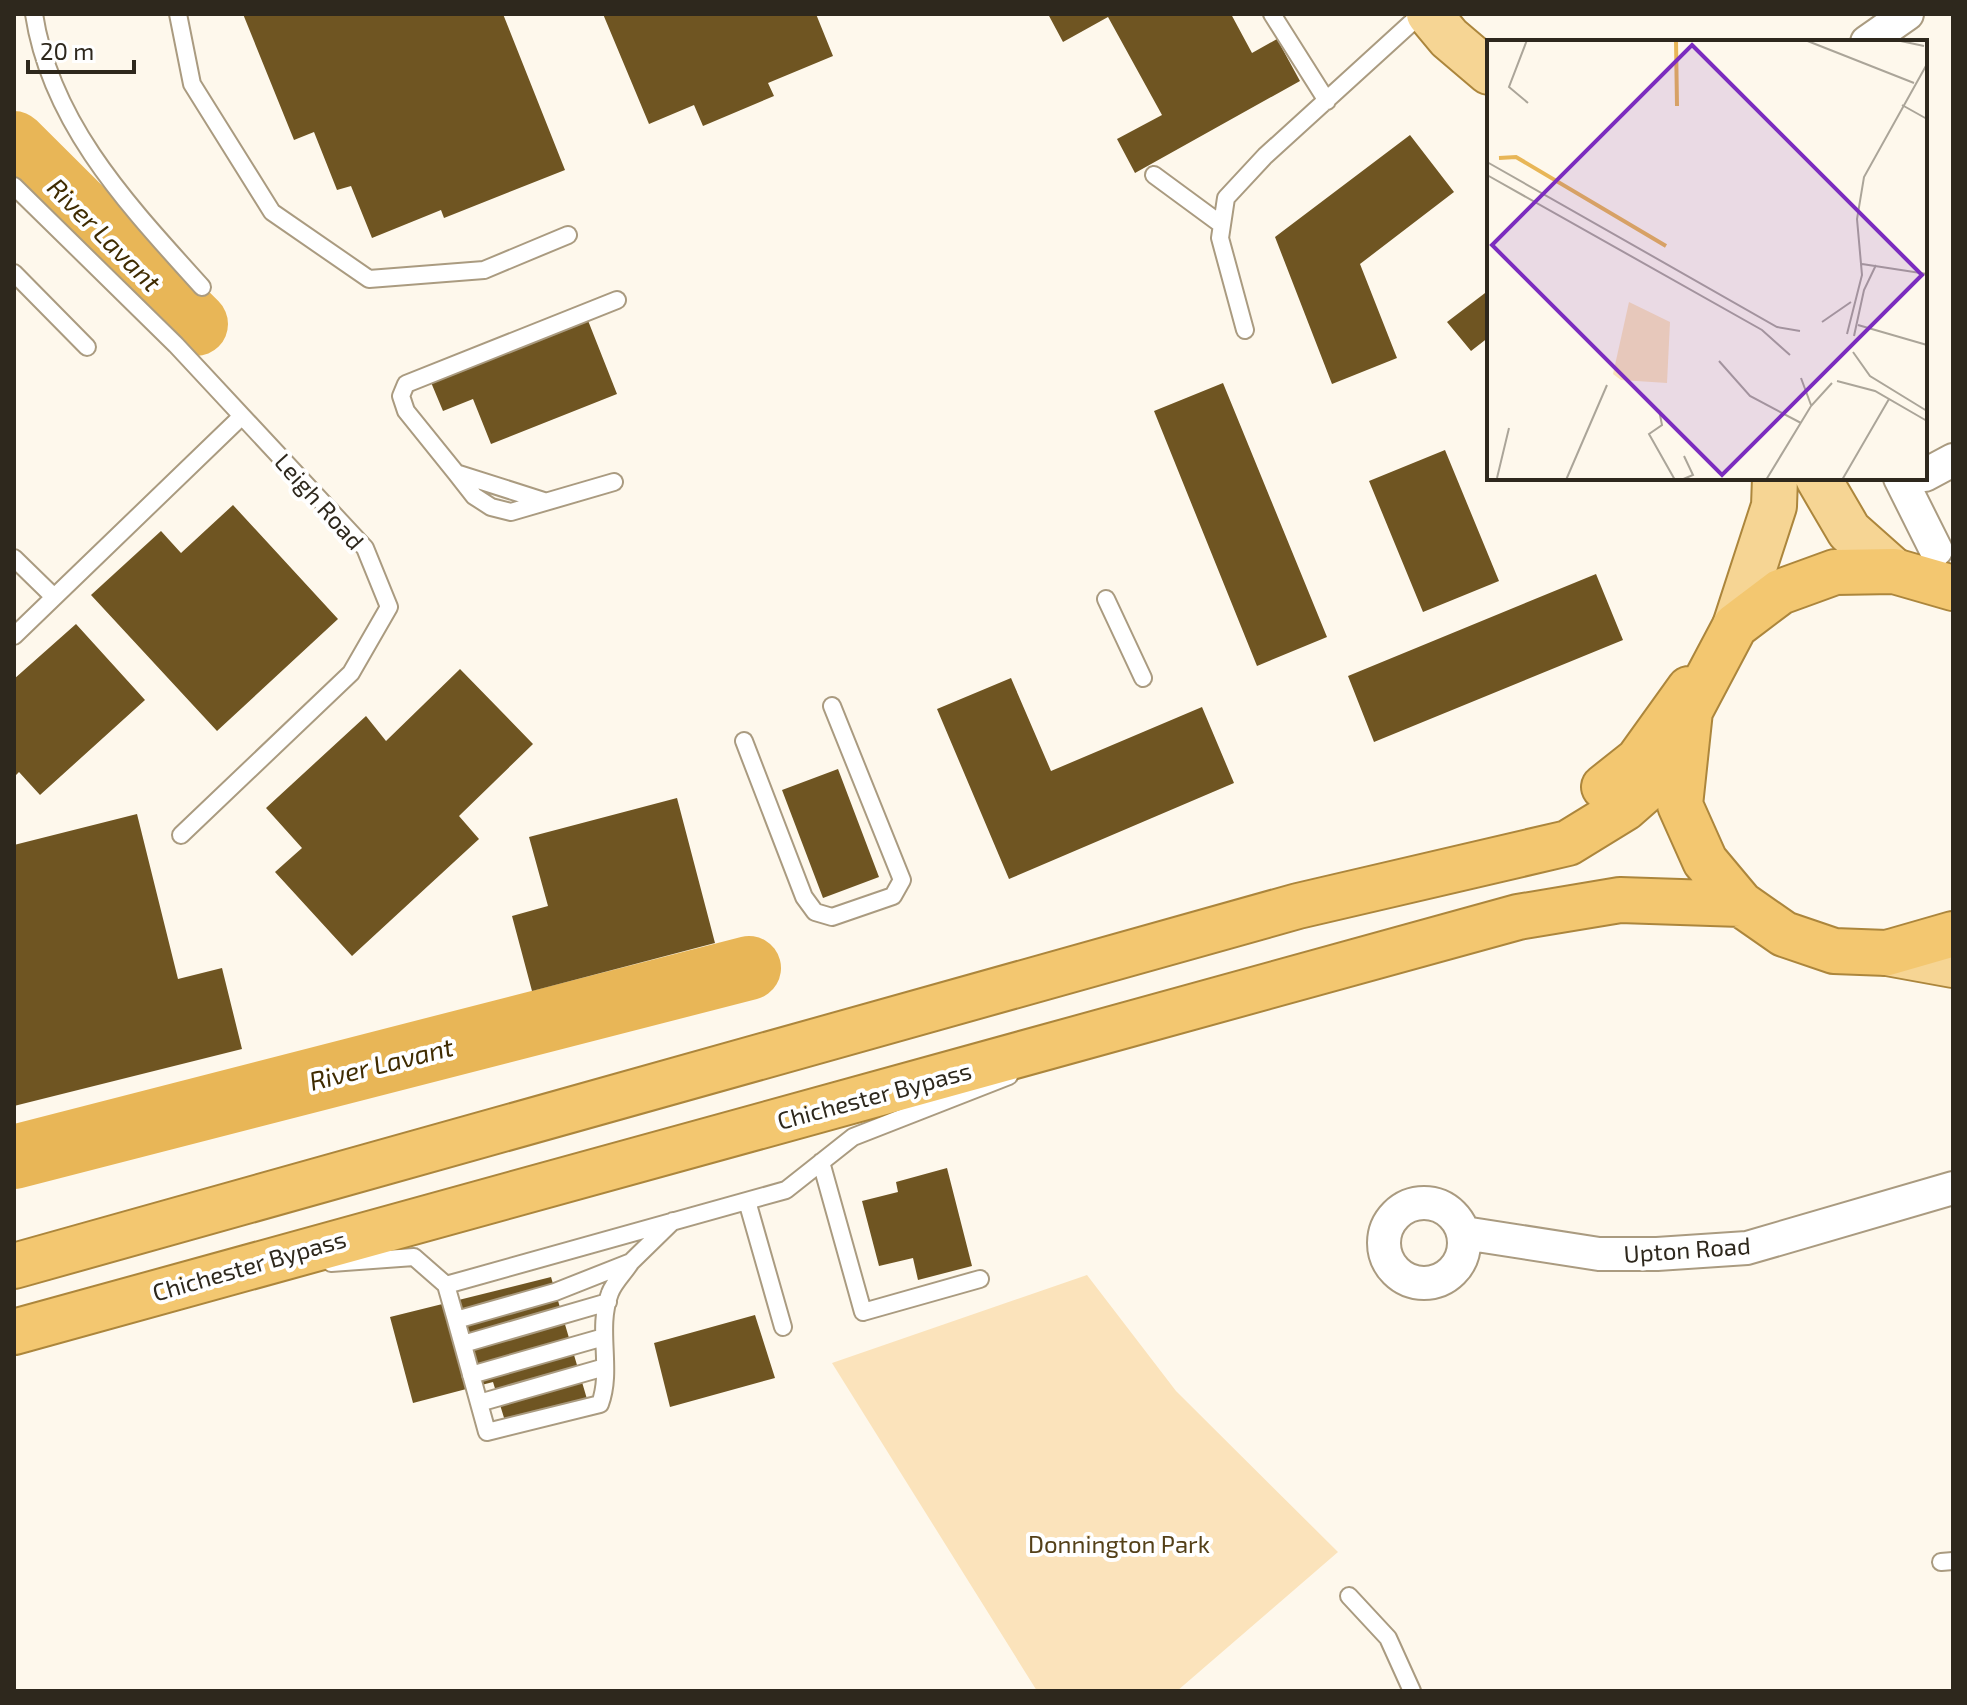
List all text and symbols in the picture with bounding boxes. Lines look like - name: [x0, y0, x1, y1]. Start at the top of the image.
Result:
- scale bar: [28, 24, 134, 74]
- text: 20 m: [40, 36, 94, 65]
- inset map: [1487, 40, 1927, 480]
- water label: River Lavant: [42, 171, 168, 297]
- street label: Leigh Road: [269, 447, 371, 555]
- water label: River Lavant: [306, 1030, 456, 1096]
- street label: Chichester Bypass: [774, 1055, 974, 1135]
- street label: Chichester Bypass: [149, 1224, 349, 1306]
- street label: Upton Road: [1623, 1230, 1751, 1268]
- park label: Donnington Park: [1028, 1529, 1210, 1558]

